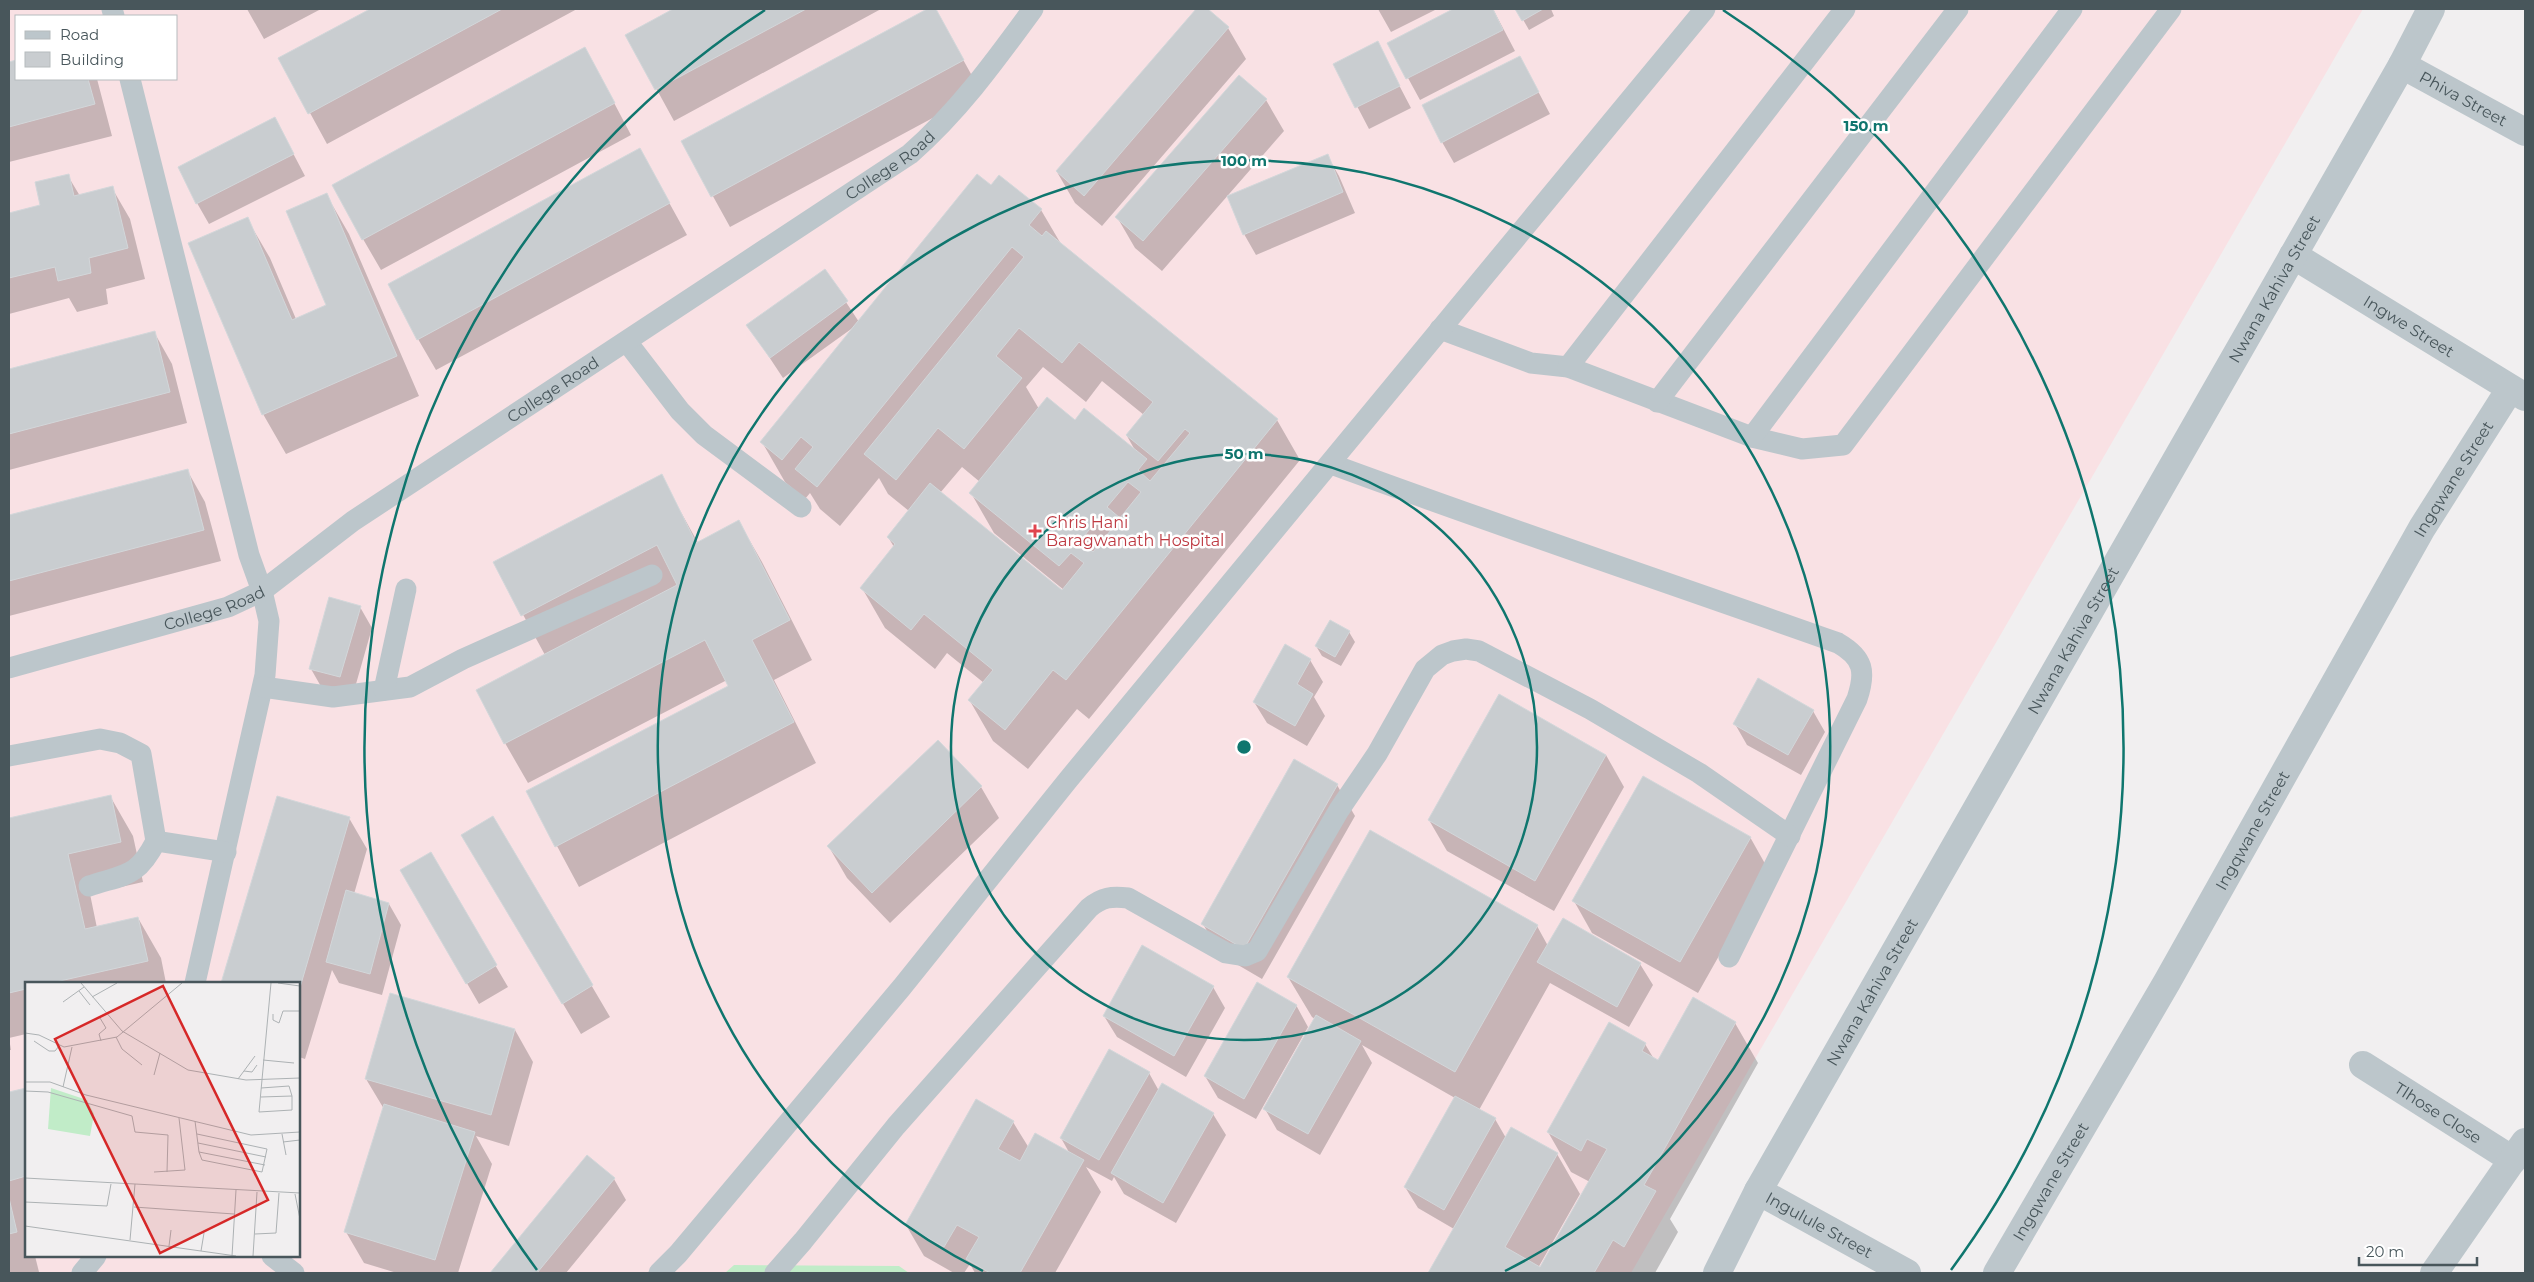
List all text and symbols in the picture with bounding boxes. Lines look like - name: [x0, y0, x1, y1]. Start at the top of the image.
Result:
- legend: [15, 15, 178, 80]
- text: Road: [60, 25, 99, 44]
- text: Building: [60, 50, 124, 69]
- street label: Phiva Street: [2416, 67, 2511, 130]
- text: 150 m: [1844, 116, 1888, 135]
- street label: College Road: [841, 127, 939, 204]
- text: 100 m: [1221, 151, 1267, 170]
- street label: Nwana Kahiva Street: [2224, 211, 2324, 366]
- street label: Ingwe Street: [2360, 291, 2458, 361]
- street label: College Road: [503, 352, 602, 426]
- street label: Ingqwane Street: [2409, 417, 2497, 540]
- text: 50 m: [1224, 444, 1264, 463]
- place label: Chris Hani Baragwanath Hospital: [1046, 513, 1224, 550]
- marker: Chris Hani Baragwanath Hospital: [1028, 524, 1042, 538]
- street label: Nwana Kahiva Street: [2023, 563, 2123, 718]
- street label: College Road: [162, 582, 268, 634]
- centre of rings: [1235, 738, 1253, 756]
- street label: Ingqwane Street: [2211, 767, 2293, 893]
- street label: Nwana Kahiva Street: [1822, 914, 1922, 1069]
- inset map: [25, 982, 300, 1257]
- street label: Tlhose Close: [2391, 1078, 2485, 1147]
- street label: Ingqwane Street: [2009, 1118, 2093, 1244]
- street label: Ingulule Street: [1763, 1188, 1877, 1262]
- scale bar: [2359, 1234, 2476, 1266]
- text: 20 m: [2366, 1242, 2404, 1261]

